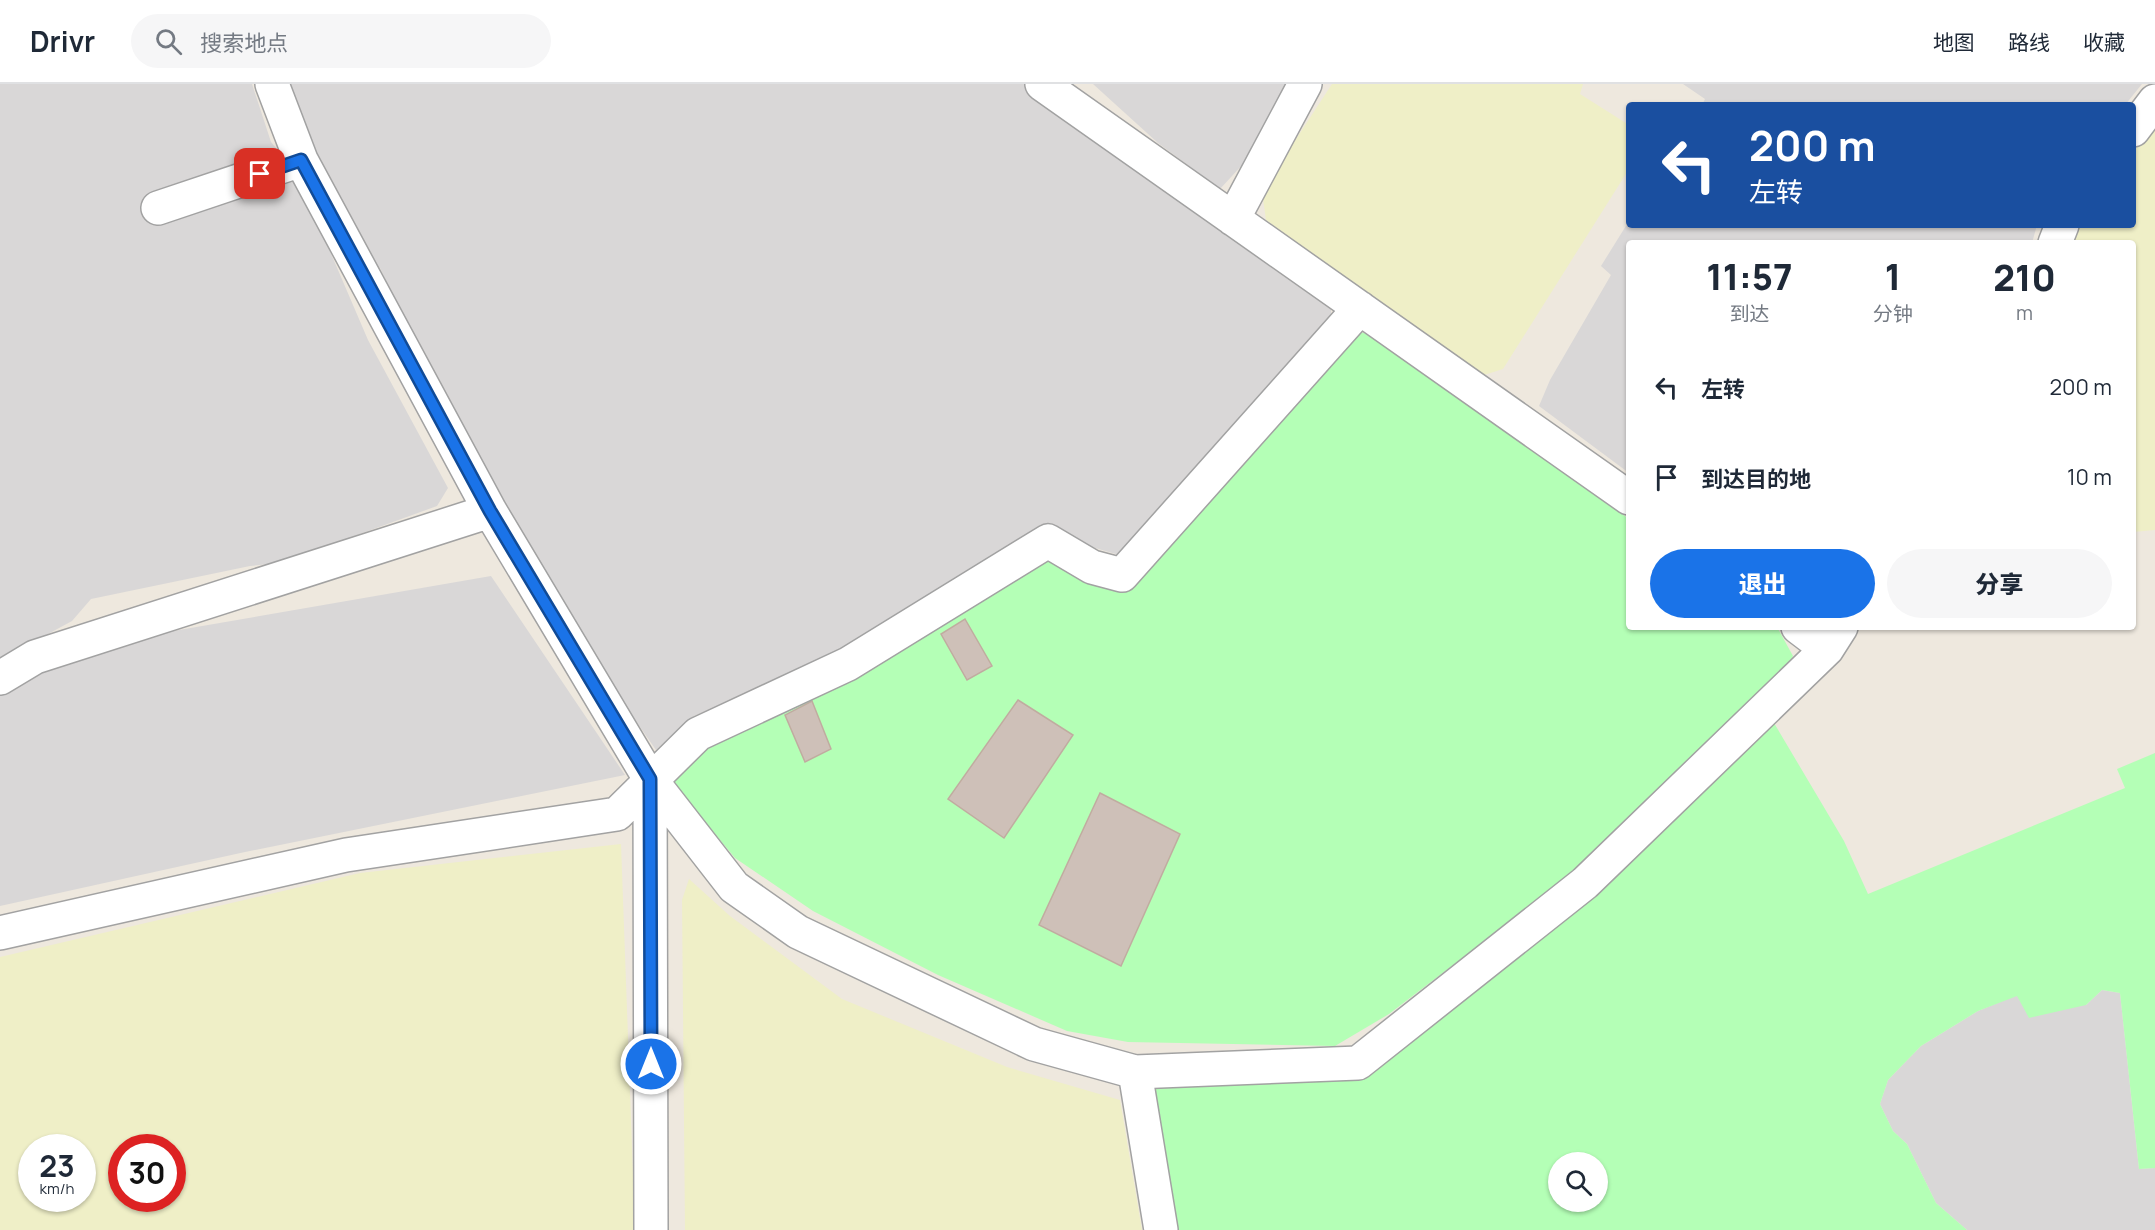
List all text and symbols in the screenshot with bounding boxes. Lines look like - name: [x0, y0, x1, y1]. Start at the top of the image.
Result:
- search box: [131, 14, 551, 68]
- text: Drivr: [30, 22, 95, 60]
- icon: search: [152, 25, 185, 58]
- text: 搜索地点: [200, 28, 288, 58]
- text: 地图: [1933, 28, 1975, 56]
- text: 路线: [2008, 28, 2050, 56]
- text: 收藏: [2083, 28, 2125, 56]
- text: 200 m: [1749, 116, 1875, 174]
- icon: left: [1650, 126, 1728, 204]
- pin: [234, 148, 285, 199]
- icon: arrive: [243, 157, 276, 190]
- text: 左转: [1749, 173, 1803, 210]
- text: 11:57: [1706, 252, 1793, 301]
- text: 1: [1885, 252, 1901, 301]
- text: 210: [1993, 253, 2056, 302]
- text: m: [2016, 299, 2033, 326]
- text: 到达: [1729, 300, 1769, 327]
- text: 分钟: [1873, 300, 1913, 327]
- icon: left: [1650, 371, 1683, 404]
- text: 200 m: [2050, 372, 2112, 402]
- text: 左转: [1701, 374, 1745, 404]
- icon: arrive: [1650, 461, 1683, 494]
- text: 10 m: [2067, 462, 2112, 492]
- text: 到达目的地: [1701, 464, 1811, 494]
- button: 退出: [1650, 549, 1875, 618]
- button: 分享: [1887, 549, 2112, 618]
- position arrow: [619, 1032, 683, 1096]
- speed limit sign: 30: [108, 1134, 186, 1212]
- text: 23: [39, 1145, 75, 1186]
- map controls: [1548, 1152, 1608, 1212]
- button: search: [1548, 1152, 1608, 1212]
- text: km/h: [40, 1178, 74, 1199]

